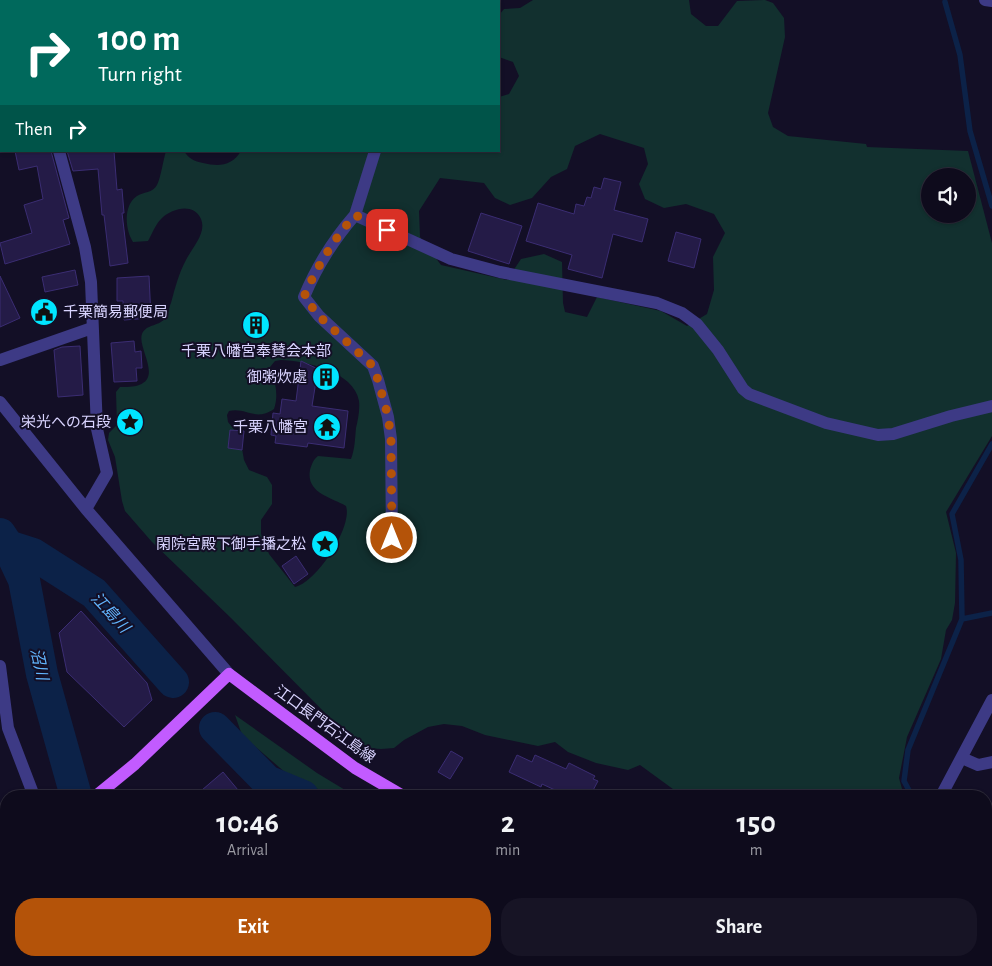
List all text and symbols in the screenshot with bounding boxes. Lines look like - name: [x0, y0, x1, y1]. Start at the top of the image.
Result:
- icon: right: [15, 20, 80, 85]
- text: 100 m: [98, 22, 181, 57]
- text: Turn right: [98, 63, 182, 85]
- icon: right: [63, 115, 91, 143]
- text: Then: [15, 120, 53, 139]
- map controls: [921, 168, 976, 223]
- button: sound: [921, 168, 976, 223]
- pin: [366, 209, 408, 251]
- icon: arrive: [373, 216, 401, 244]
- public building icon: 千栗簡易郵便局: [29, 297, 59, 327]
- place label: 千栗簡易郵便局: [63, 304, 168, 320]
- building icon: 千栗八幡宮奉賛会本部: [241, 310, 271, 340]
- place label: 千栗八幡宮奉賛会本部: [181, 343, 331, 359]
- building icon: 御粥炊處: [311, 362, 341, 392]
- place label: 御粥炊處: [247, 368, 307, 385]
- place icon: 栄光への石段: [115, 407, 145, 437]
- temple icon: 千栗八幡宮: [312, 412, 342, 442]
- place label: 栄光への石段: [21, 414, 111, 430]
- place label: 千栗八幡宮: [233, 419, 308, 435]
- position arrow: [365, 511, 417, 563]
- place icon: 閑院宮殿下御手播之松: [310, 529, 340, 559]
- place label: 閑院宮殿下御手播之松: [156, 536, 306, 552]
- water label: 江島川: [88, 589, 135, 637]
- water label: 沼川: [28, 647, 52, 683]
- street label: 江口長門石江島線: [272, 682, 378, 766]
- text: 10:46: [216, 808, 279, 838]
- text: 2: [501, 808, 515, 838]
- text: 150: [736, 808, 776, 838]
- text: Arrival: [227, 842, 268, 858]
- text: min: [495, 842, 520, 858]
- text: m: [750, 842, 762, 858]
- button: Exit: [15, 898, 491, 956]
- button: Share: [501, 898, 977, 956]

